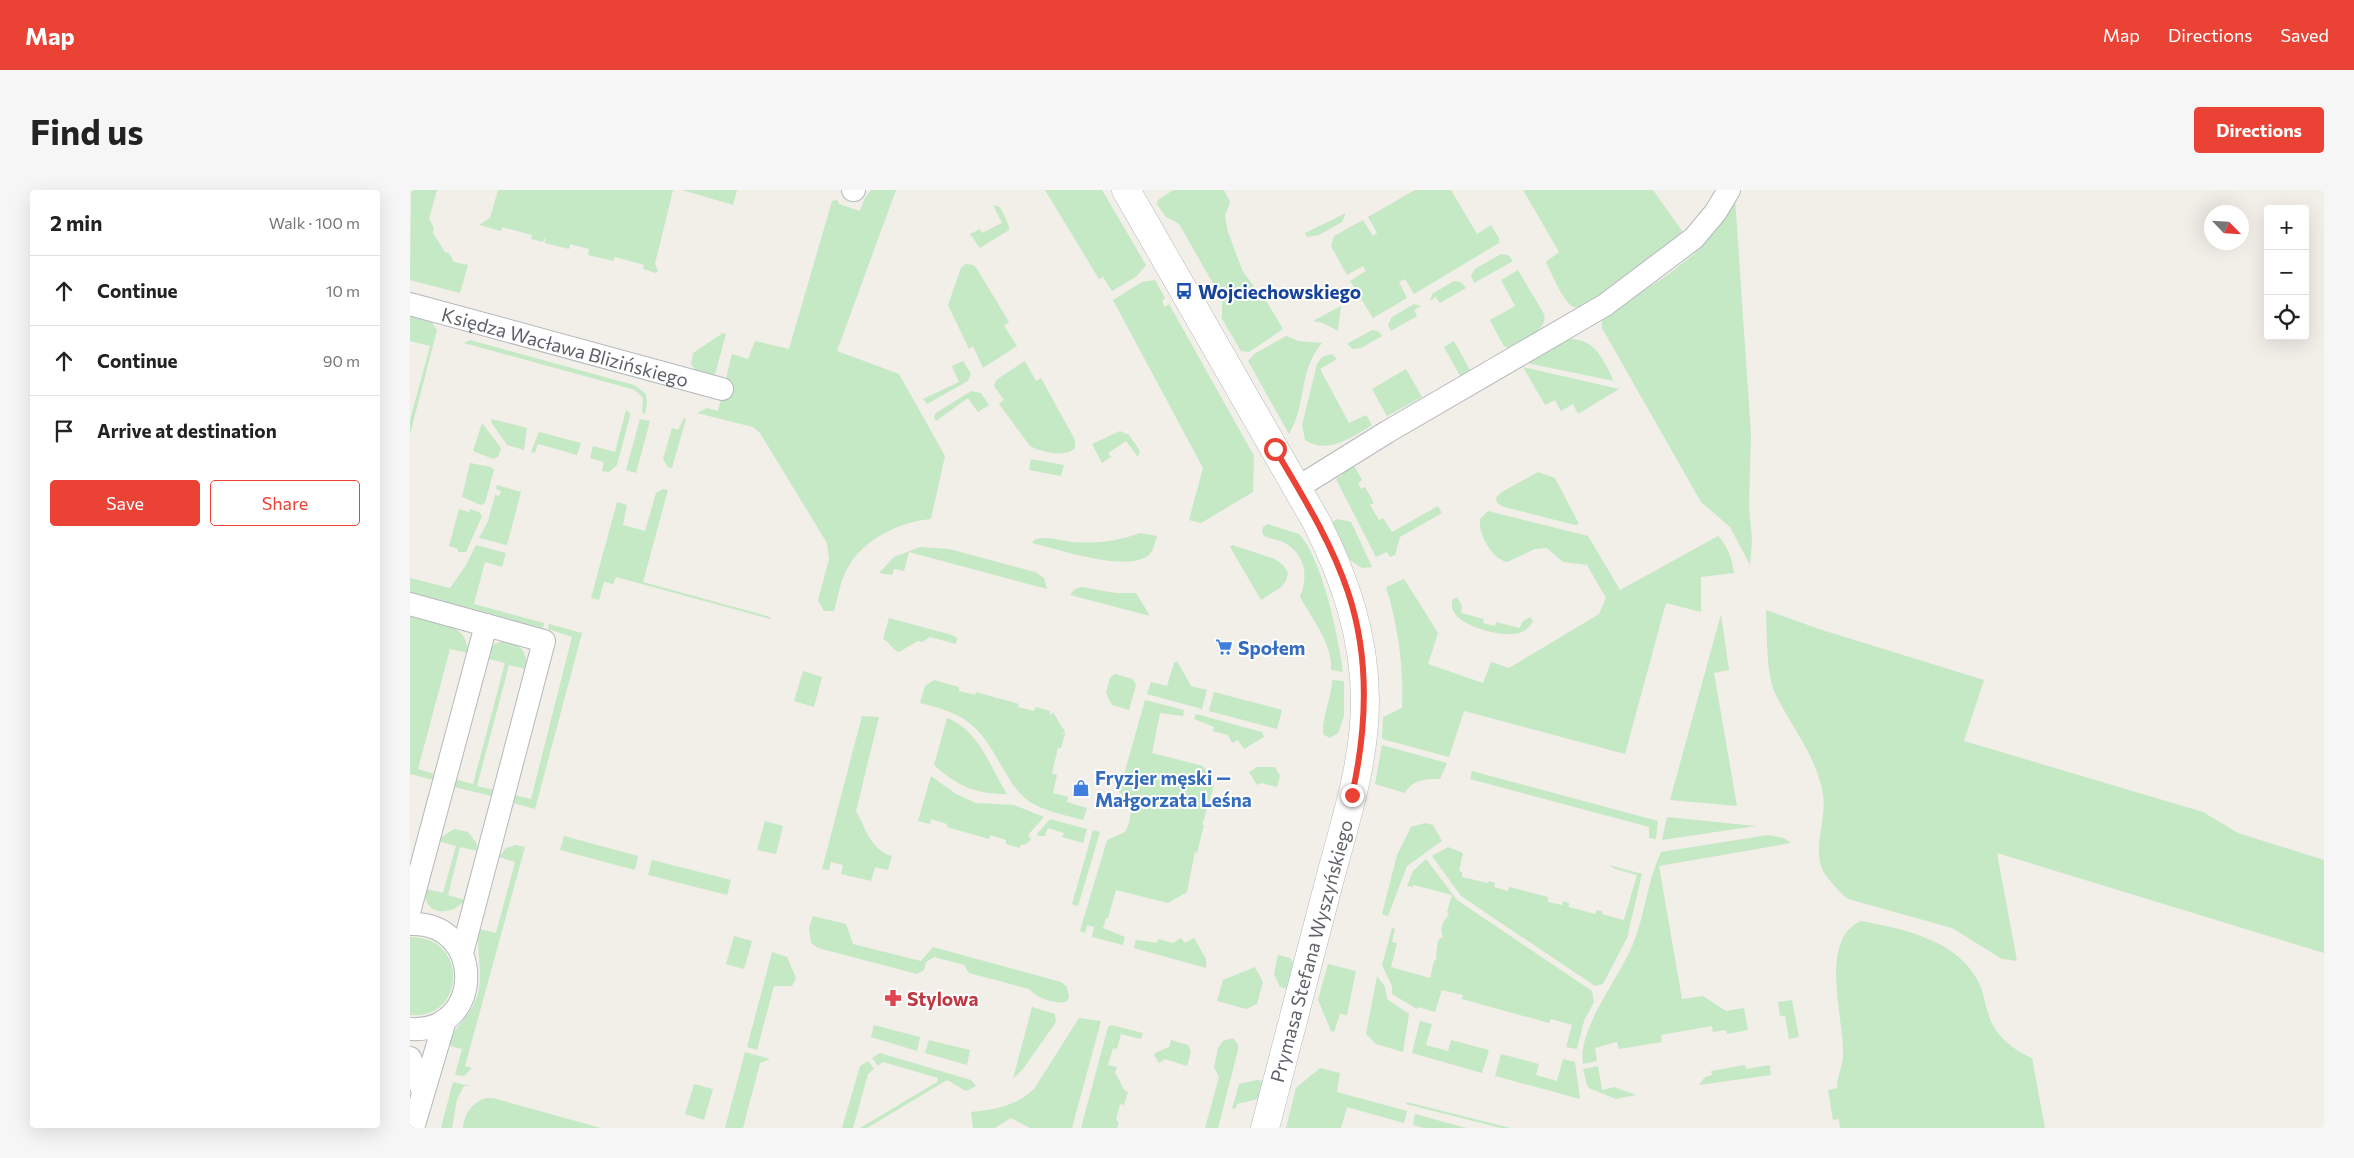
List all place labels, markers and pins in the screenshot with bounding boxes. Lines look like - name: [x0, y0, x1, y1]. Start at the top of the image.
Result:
- place label: Wojciechowskiego: [1198, 280, 1361, 303]
- bus stop icon: Wojciechowskiego: [1174, 281, 1194, 301]
- place label: Społem: [1238, 636, 1305, 659]
- supermarket icon: Społem: [1214, 637, 1234, 657]
- place label: Fryzjer męski — Małgorzata Leśna: [1095, 766, 1252, 811]
- shop icon: Fryzjer męski — Małgorzata Leśna: [1071, 778, 1091, 798]
- place label: Stylowa: [907, 987, 978, 1010]
- pharmacy icon: Stylowa: [883, 988, 903, 1008]

